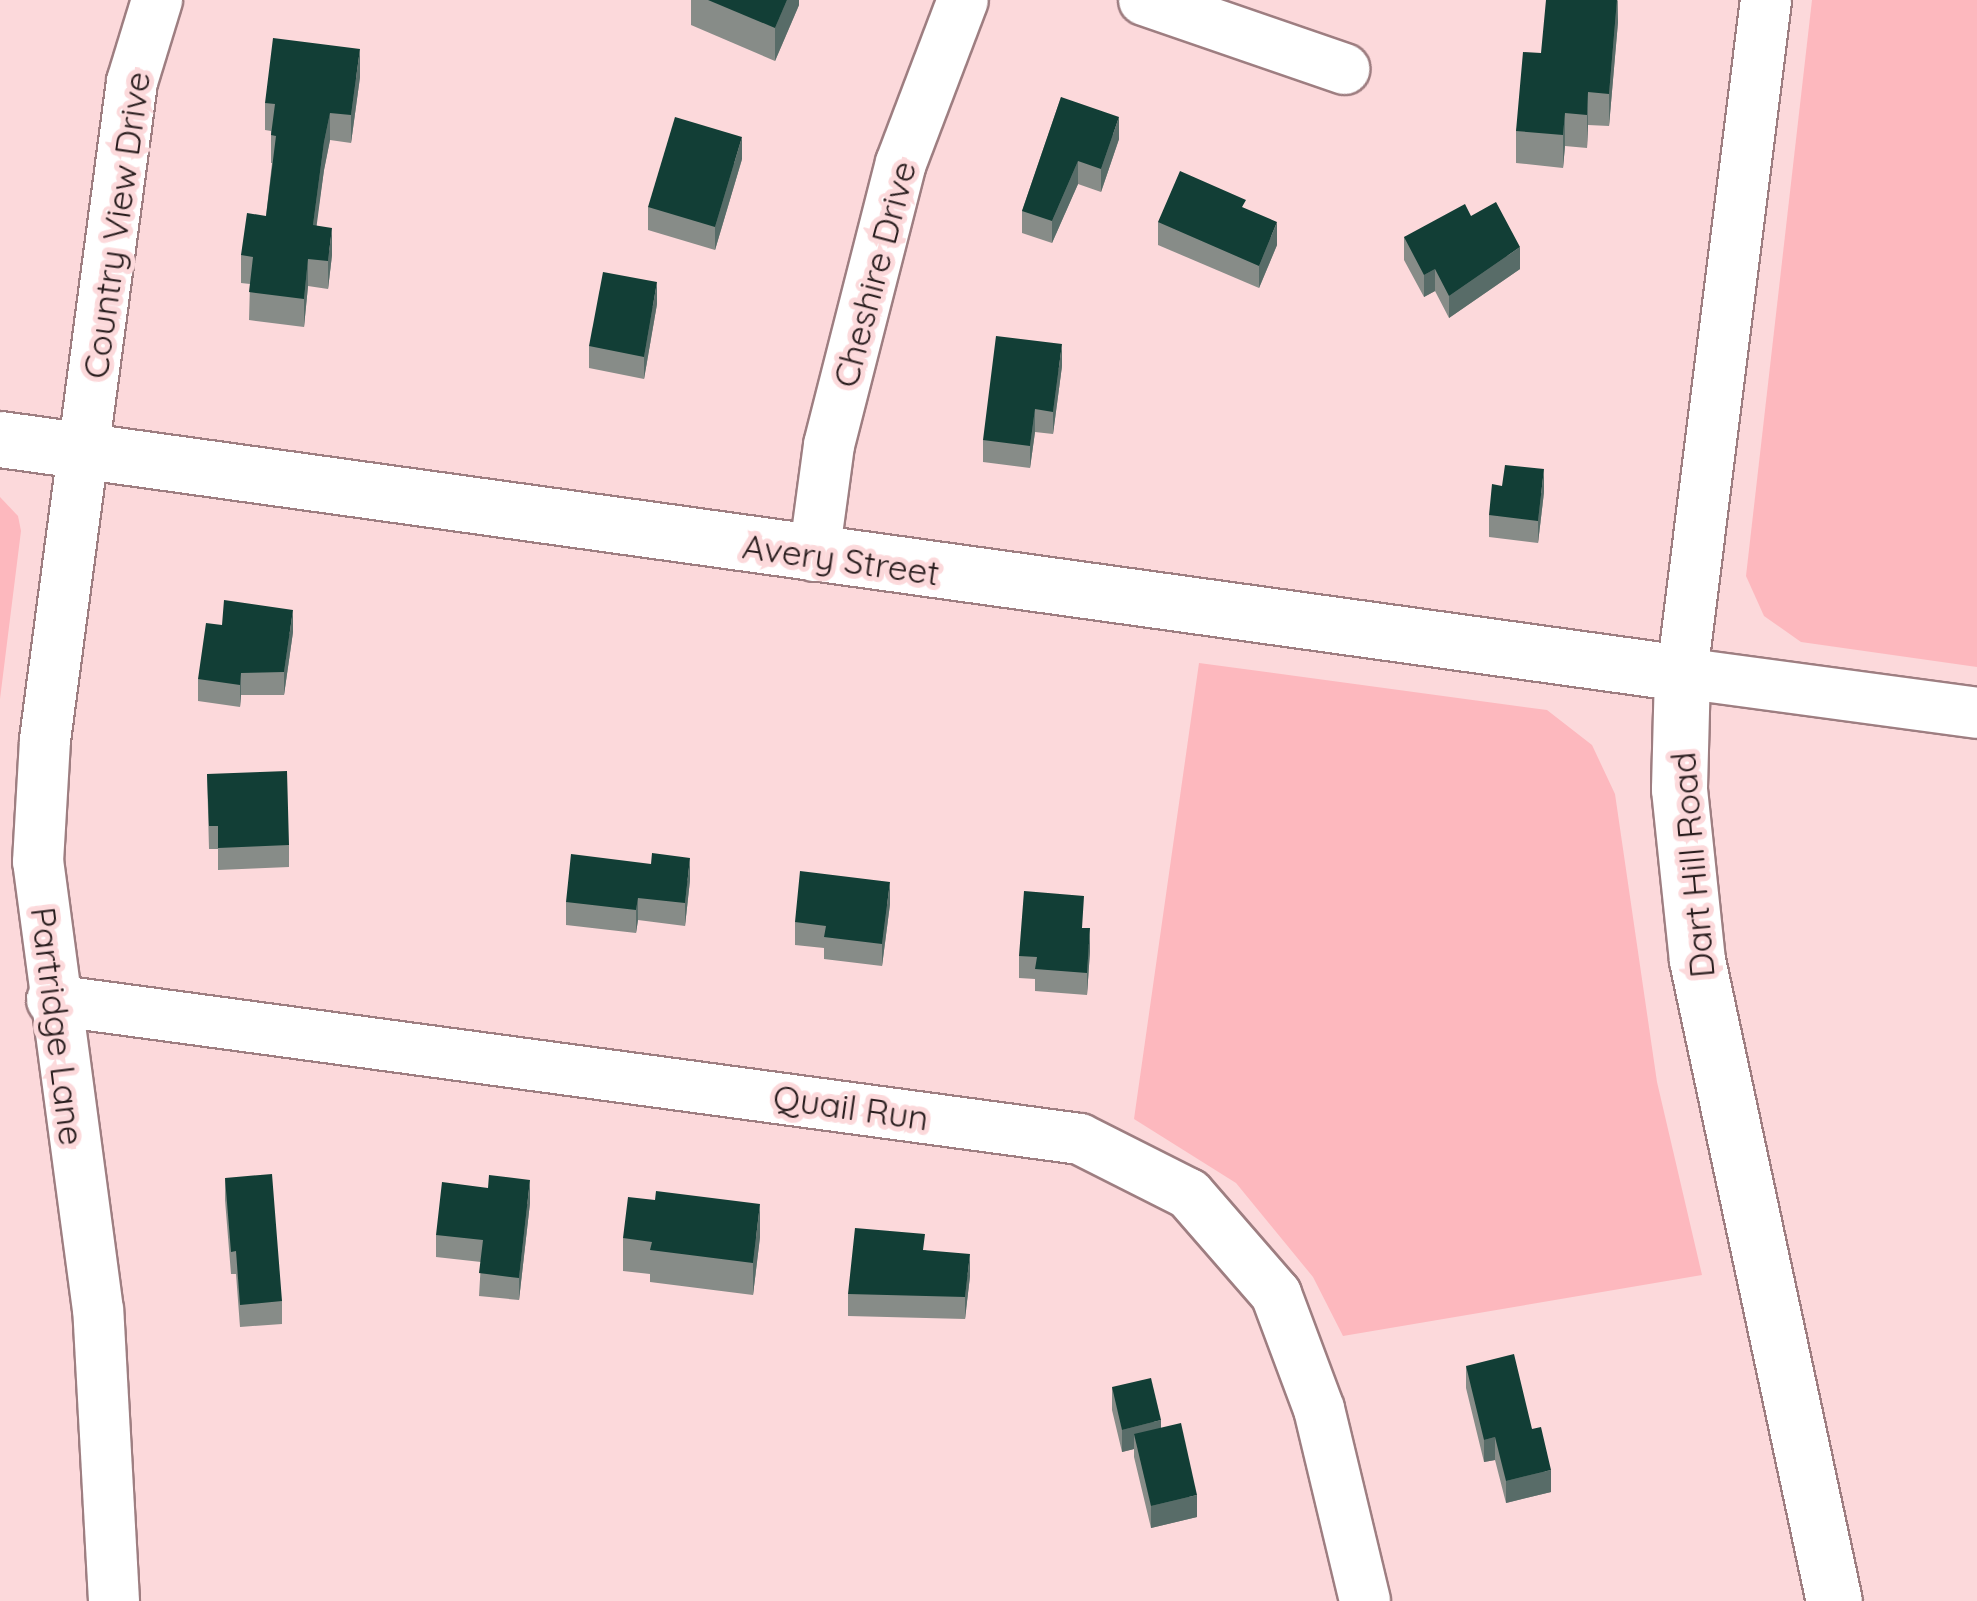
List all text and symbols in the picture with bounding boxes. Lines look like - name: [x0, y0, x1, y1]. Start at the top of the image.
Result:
- street label: Country View Drive: [74, 69, 158, 381]
- street label: Cheshire Drive: [824, 156, 924, 392]
- street label: Avery Street: [740, 524, 942, 594]
- street label: Dart Hill Road: [1661, 750, 1723, 980]
- street label: Partridge Lane: [23, 904, 93, 1148]
- street label: Quail Run: [771, 1075, 931, 1139]

